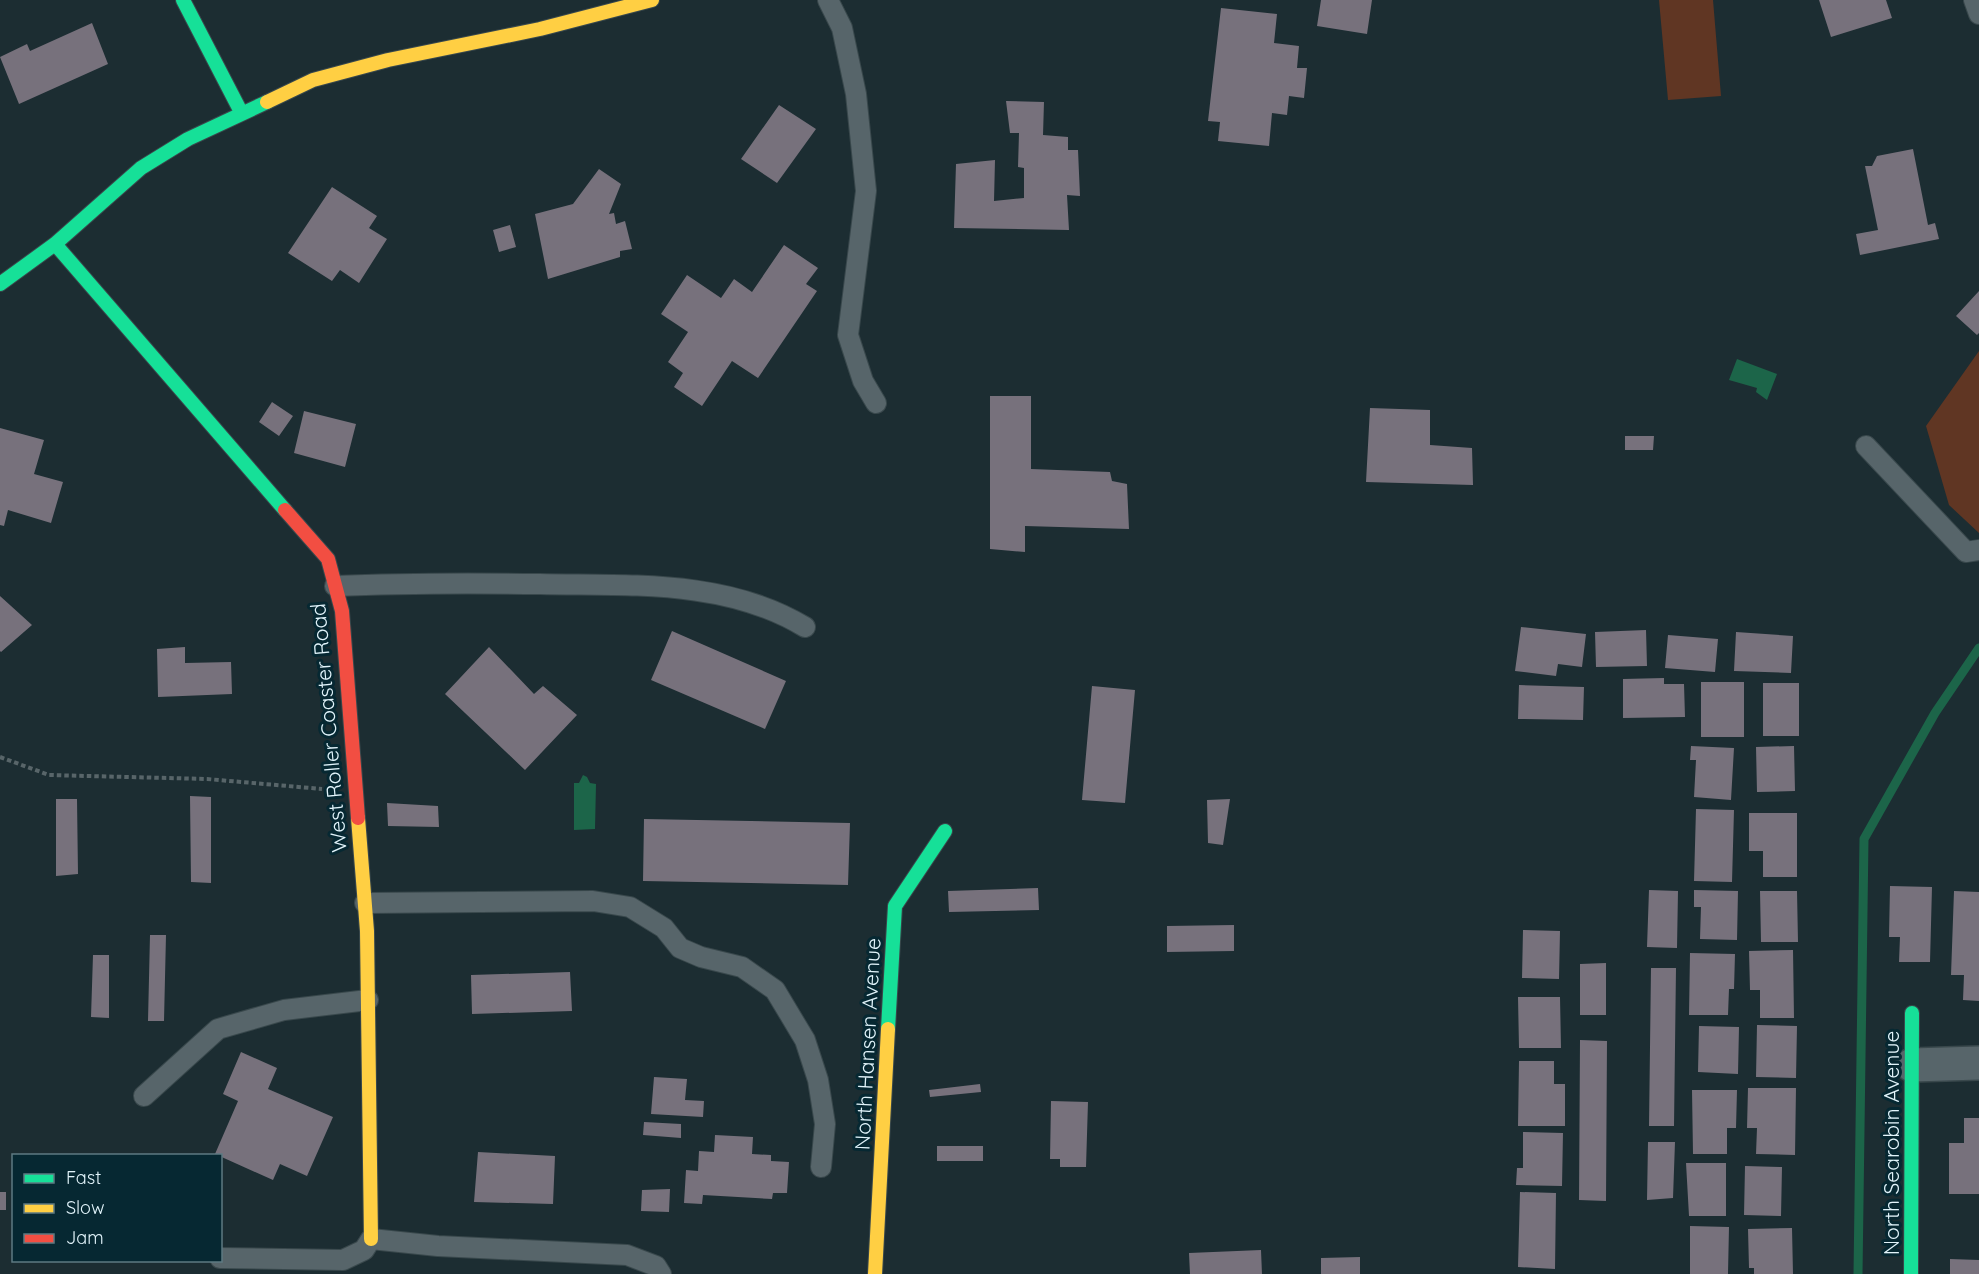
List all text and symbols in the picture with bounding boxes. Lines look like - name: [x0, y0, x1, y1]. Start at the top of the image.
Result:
- street label: West Roller Coaster Road: [304, 602, 352, 854]
- street label: North Hansen Avenue: [848, 937, 886, 1151]
- street label: North Searobin Avenue: [1878, 1031, 1904, 1255]
- legend: [12, 1154, 222, 1262]
- text: Fast: [66, 1166, 101, 1189]
- text: Slow: [66, 1196, 104, 1219]
- text: Jam: [66, 1226, 104, 1249]

